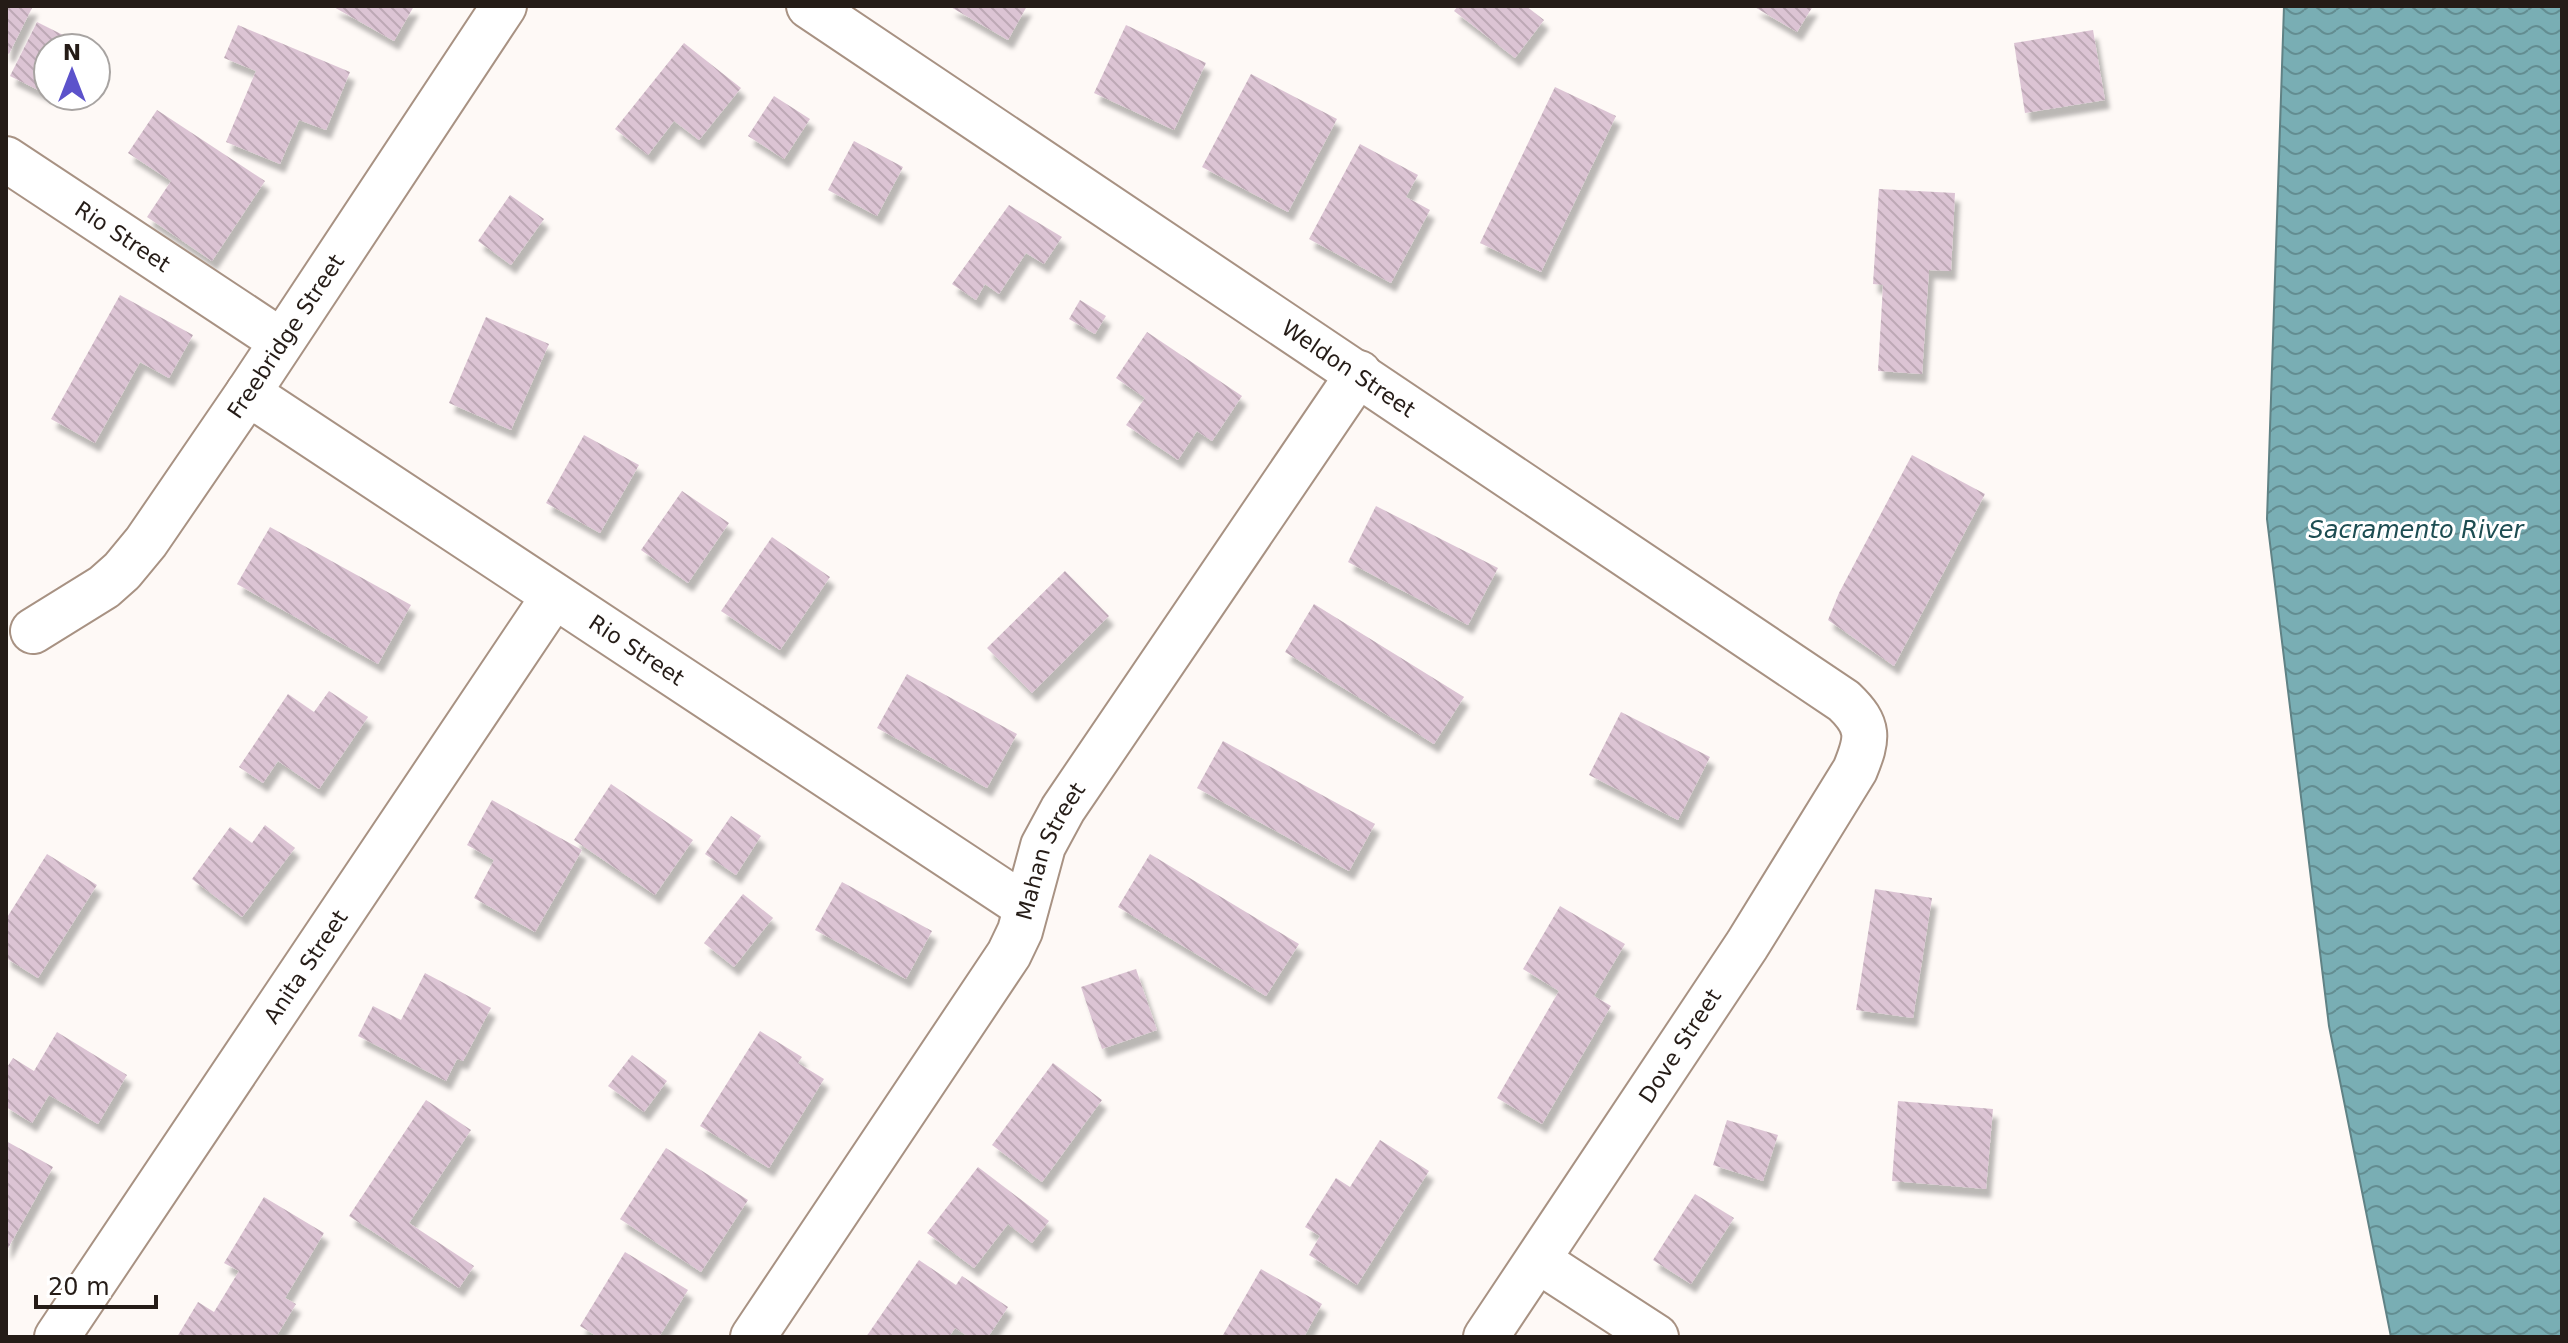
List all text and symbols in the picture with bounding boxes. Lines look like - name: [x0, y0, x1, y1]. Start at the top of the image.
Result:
- north arrow: [32, 32, 112, 112]
- text: N: [63, 40, 81, 65]
- street label: Rio Street: [70, 196, 175, 277]
- street label: Freebridge Street: [222, 249, 349, 423]
- street label: Weldon Street: [1277, 315, 1420, 422]
- water label: Sacramento River: [2309, 516, 2526, 544]
- street label: Rio Street: [585, 609, 689, 690]
- street label: Mahan Street: [1011, 777, 1090, 923]
- street label: Anita Street: [259, 905, 353, 1028]
- street label: Dove Street: [1634, 984, 1726, 1108]
- scale bar: [36, 1259, 156, 1309]
- text: 20 m: [48, 1273, 110, 1301]

